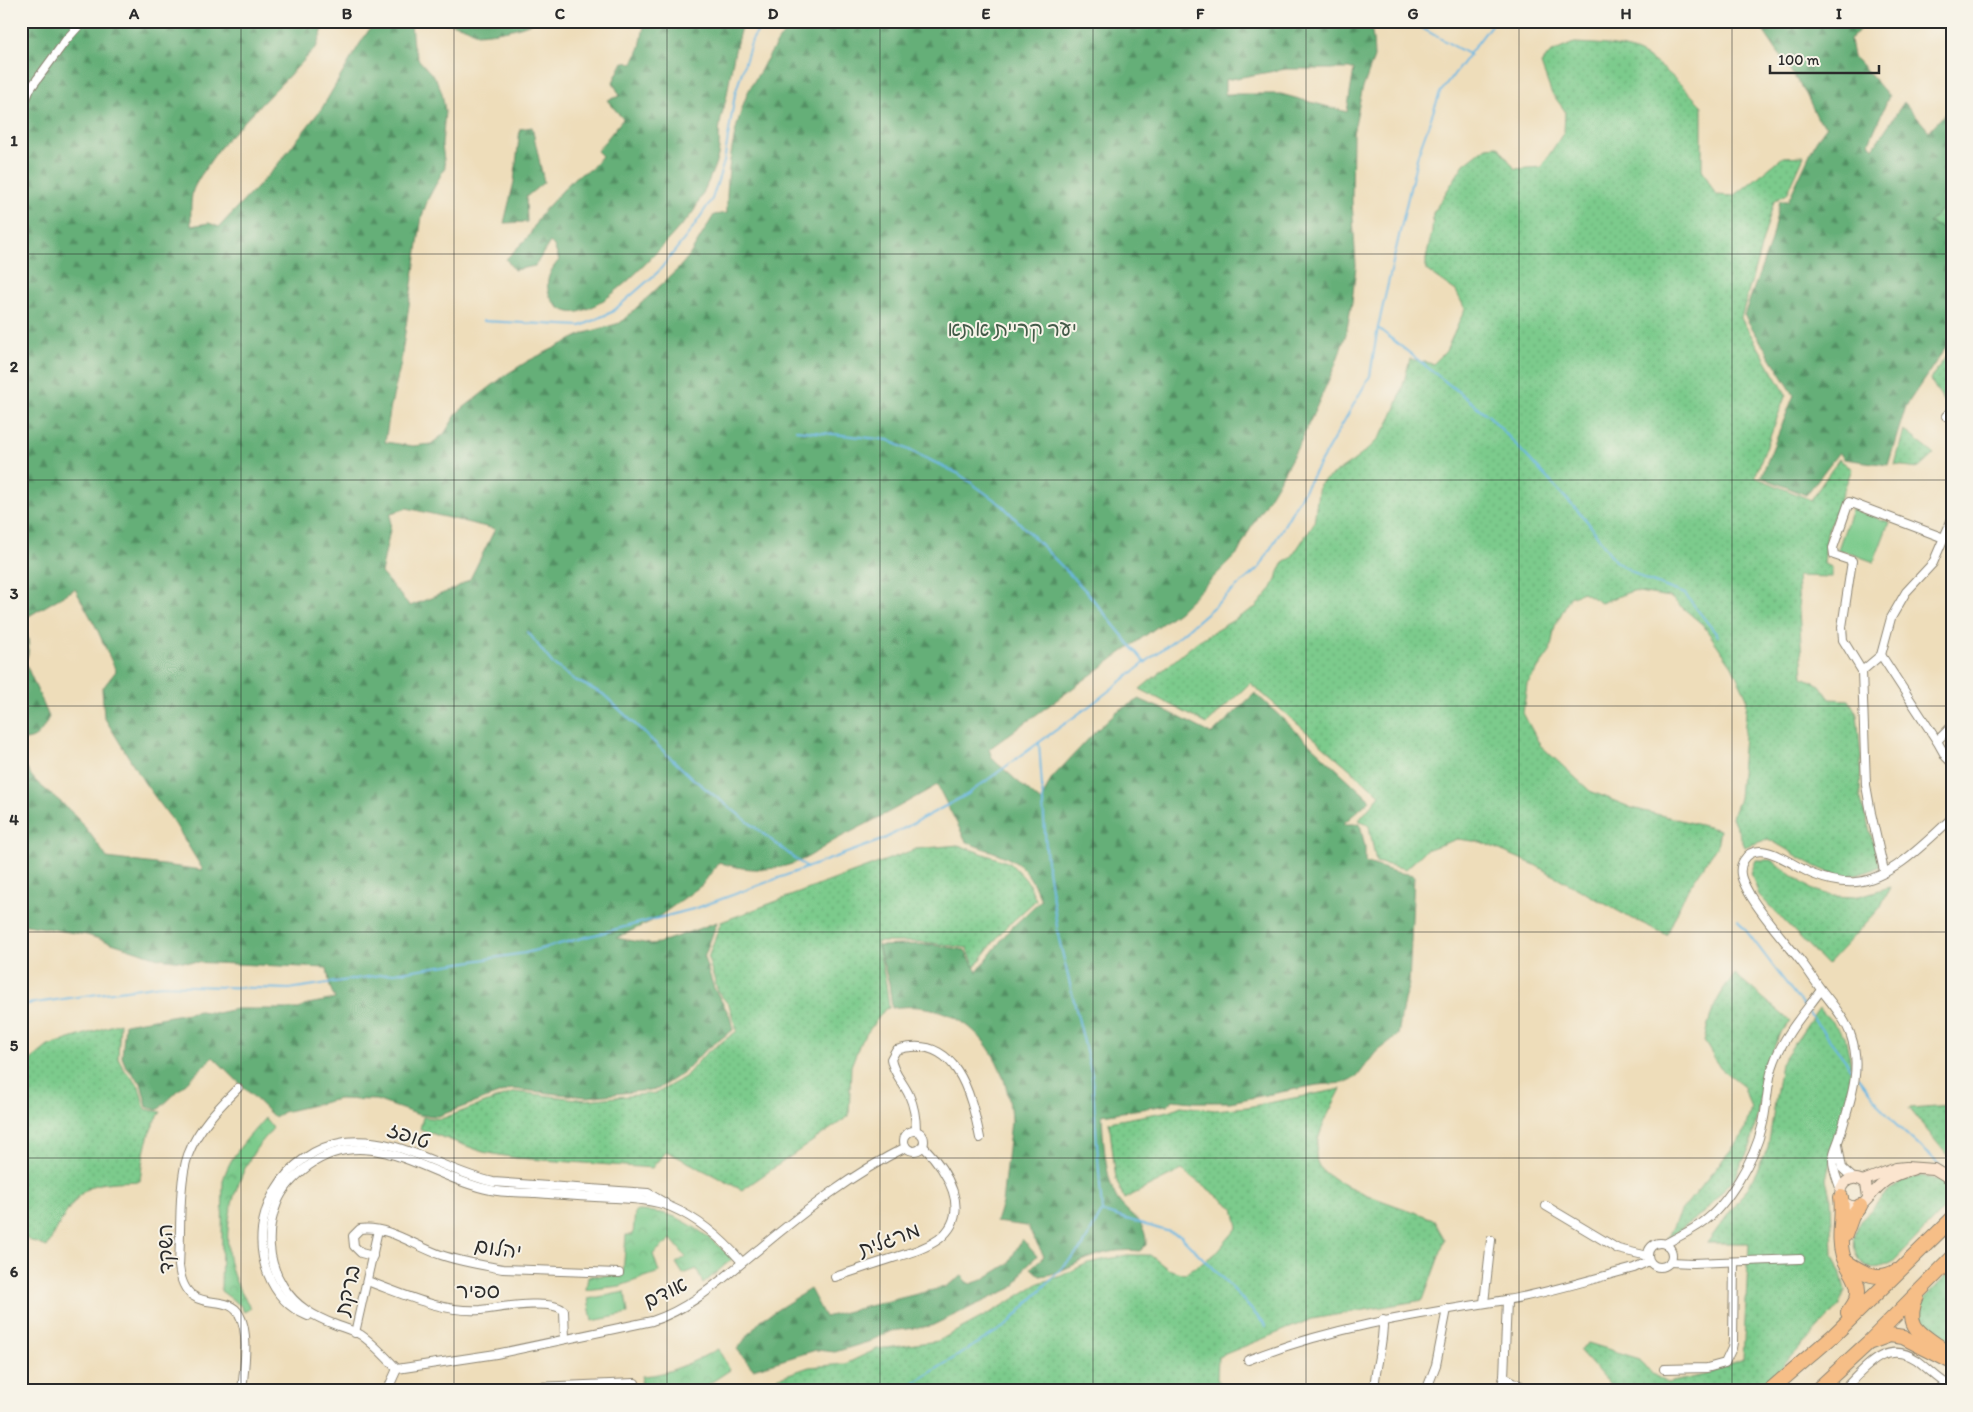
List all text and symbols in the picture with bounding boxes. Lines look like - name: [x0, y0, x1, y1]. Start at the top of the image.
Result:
- text: A: [128, 4, 140, 23]
- text: B: [342, 4, 353, 23]
- text: C: [555, 4, 566, 23]
- text: D: [768, 4, 779, 23]
- text: E: [982, 4, 991, 23]
- text: F: [1196, 4, 1205, 23]
- text: G: [1407, 4, 1419, 23]
- text: H: [1620, 4, 1632, 23]
- text: I: [1836, 4, 1842, 23]
- scale bar: [1770, 42, 1879, 74]
- text: 100 m: [1778, 51, 1820, 69]
- text: 1: [10, 131, 18, 150]
- park label: יער קריית אתא: [947, 316, 1077, 342]
- text: 2: [10, 357, 19, 376]
- text: 3: [10, 584, 19, 603]
- text: 4: [9, 810, 19, 829]
- text: 5: [10, 1036, 19, 1055]
- street label: טופז: [384, 1116, 434, 1154]
- street label: מרגלית: [854, 1216, 923, 1262]
- street label: השקד: [152, 1224, 179, 1274]
- street label: יהלום: [473, 1232, 523, 1264]
- text: 6: [10, 1262, 19, 1281]
- street label: ברקת: [329, 1262, 366, 1319]
- street label: אודם: [639, 1271, 691, 1313]
- street label: ספיר: [456, 1278, 500, 1303]

